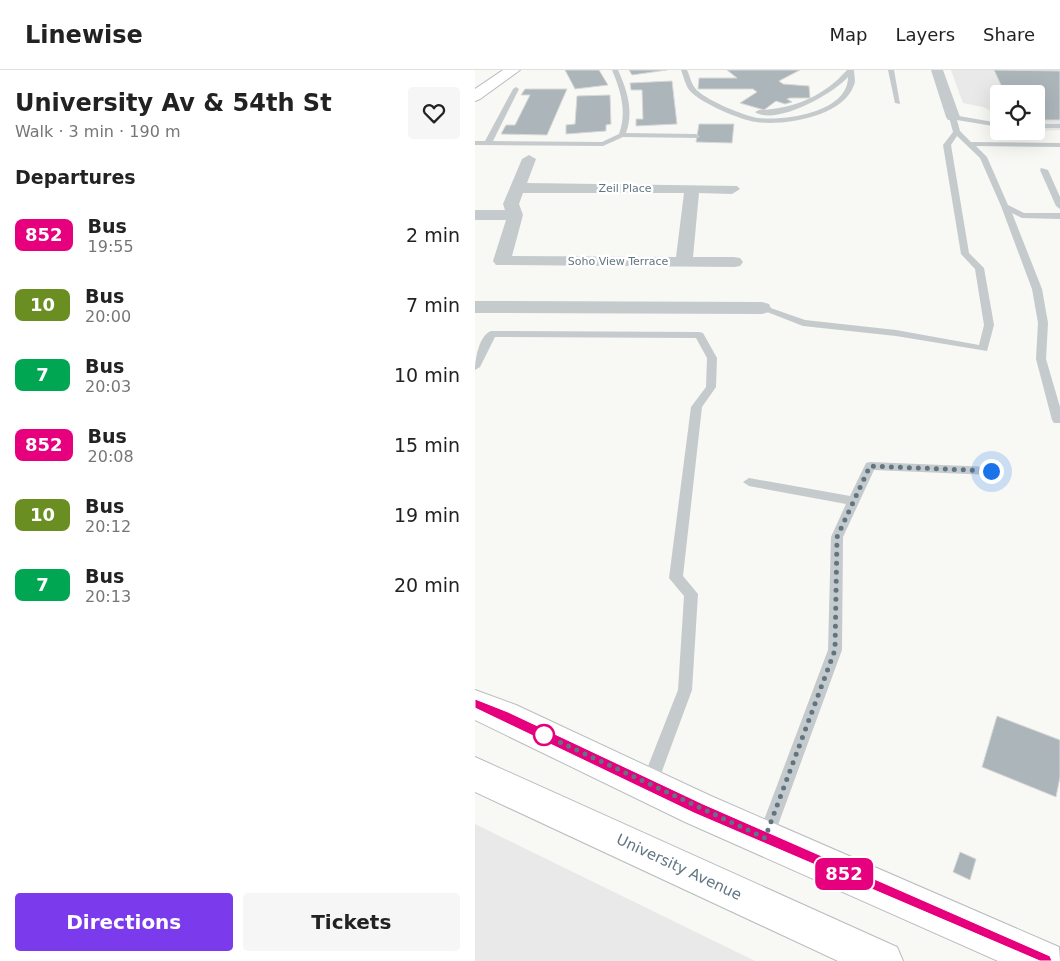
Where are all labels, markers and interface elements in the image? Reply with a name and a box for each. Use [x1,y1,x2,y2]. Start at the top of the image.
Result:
text: Linewise [25,21,143,49]
text: Map [829,24,867,45]
text: Layers [895,24,955,45]
text: Share [983,24,1035,45]
map controls [990,85,1045,140]
button: locate [990,85,1045,140]
button: heart [408,87,460,139]
text: University Av & 54th St [15,89,332,117]
text: Walk · 3 min · 190 m [15,122,180,141]
text: Departures [15,166,136,188]
street label: Zeil Place [598,182,652,195]
text: Bus [88,215,127,237]
text: 852 [25,224,63,245]
text: 2 min [406,224,460,246]
text: 19:55 [88,237,134,256]
street label: Soho View Terrace [568,255,668,268]
text: Bus [85,285,124,307]
text: 10 [30,294,55,315]
text: 7 min [406,294,460,316]
text: 20:00 [85,307,131,326]
text: Bus [85,355,124,377]
text: 7 [36,364,49,385]
text: 10 min [394,364,460,386]
text: 20:03 [85,377,131,396]
text: Bus [88,425,127,447]
text: 852 [25,434,63,455]
text: 15 min [394,434,460,456]
text: 20:08 [88,447,134,466]
your location [979,459,1004,484]
text: Bus [85,495,124,517]
text: 10 [30,504,55,525]
text: 19 min [394,504,460,526]
text: 20:12 [85,517,131,536]
text: Bus [85,565,124,587]
text: 7 [36,574,49,595]
text: 20 min [394,574,460,596]
text: 20:13 [85,587,131,606]
unlabelled marker [533,724,555,746]
street label: University Avenue [613,830,745,904]
line badge: 852 [815,858,873,890]
text: 852 [825,863,863,884]
button: Directions [15,893,233,951]
button: Tickets [243,893,460,951]

